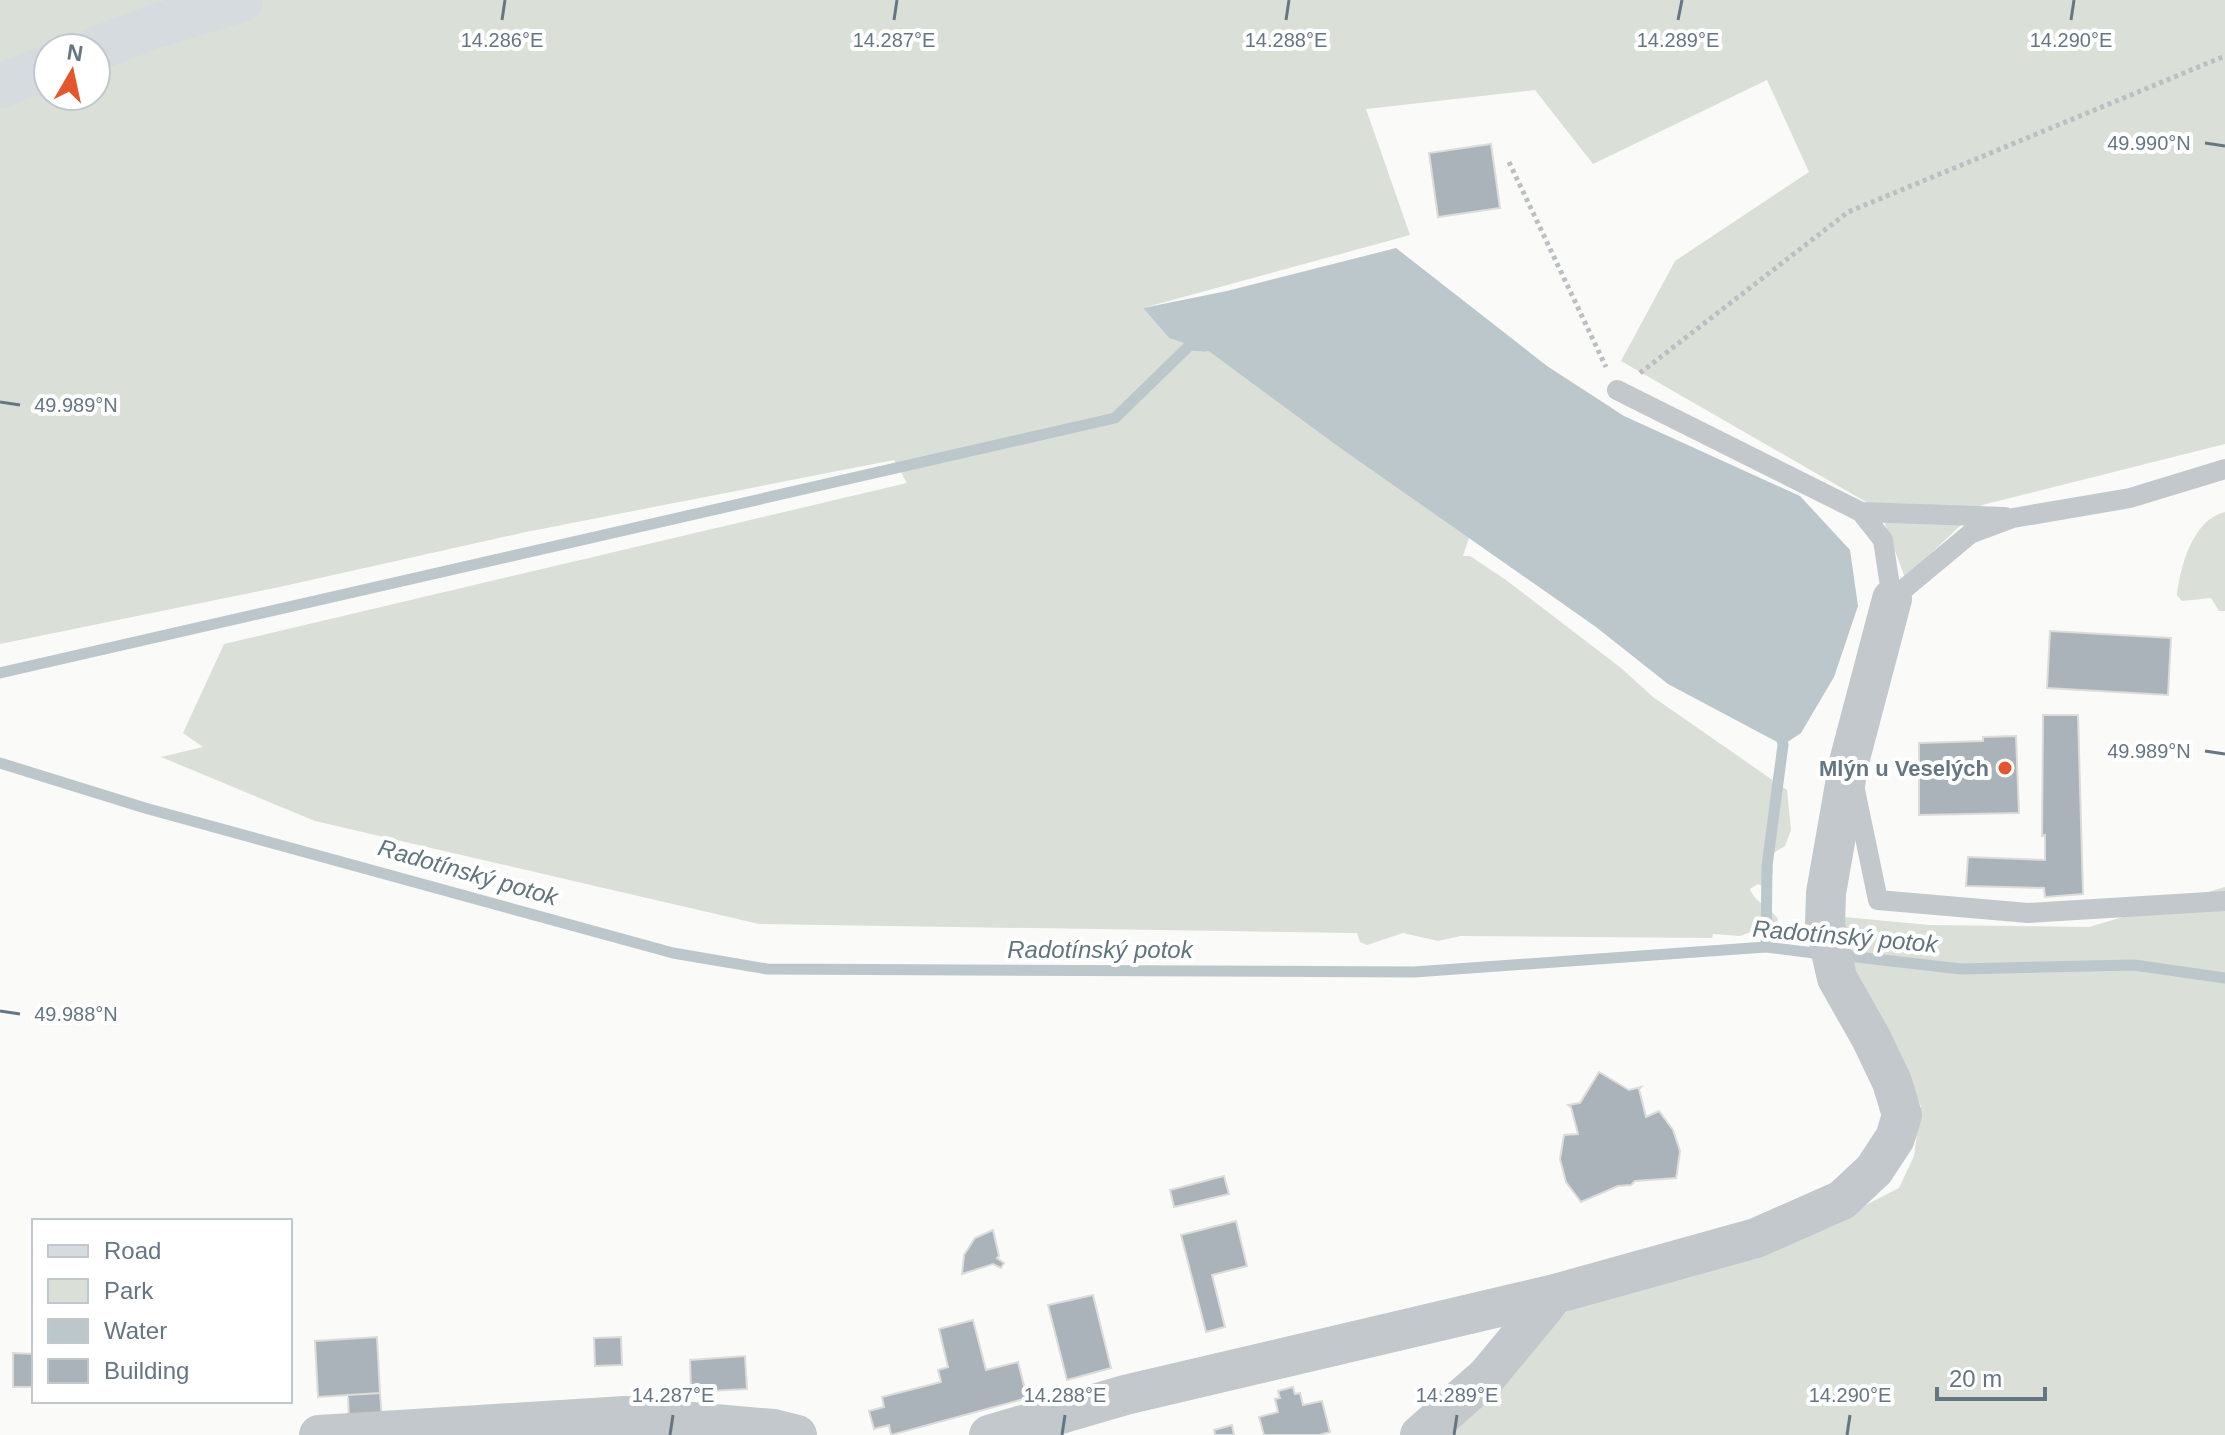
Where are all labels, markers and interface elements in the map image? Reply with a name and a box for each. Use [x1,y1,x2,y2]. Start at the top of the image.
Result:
text: 14.286°E [461,29,543,51]
text: 14.287°E [853,29,935,51]
text: 14.288°E [1245,29,1327,51]
text: 14.289°E [1637,29,1719,51]
text: 14.290°E [2030,29,2112,51]
north arrow [32,32,112,112]
text: N [65,39,85,66]
text: 49.990°N [2107,132,2191,154]
text: 49.989°N [34,394,118,416]
text: 49.989°N [2107,740,2191,762]
place label: Mlýn u Veselých [1819,756,1989,781]
marker: Mlýn u Veselých [1996,759,2014,777]
water label: Radotínský potok [375,833,563,911]
water label: Radotínský potok [1751,914,1941,958]
water label: Radotínský potok [1007,936,1195,963]
text: 49.988°N [34,1003,118,1025]
legend [32,1219,292,1403]
text: Road [104,1237,161,1264]
text: Park [104,1277,154,1304]
text: Water [104,1317,167,1344]
scale bar [1937,1351,2045,1401]
text: Building [104,1357,189,1384]
text: 20 m [1949,1365,2002,1392]
text: 14.287°E [632,1384,714,1406]
text: 14.288°E [1024,1384,1106,1406]
text: 14.289°E [1416,1384,1498,1406]
text: 14.290°E [1809,1384,1891,1406]

